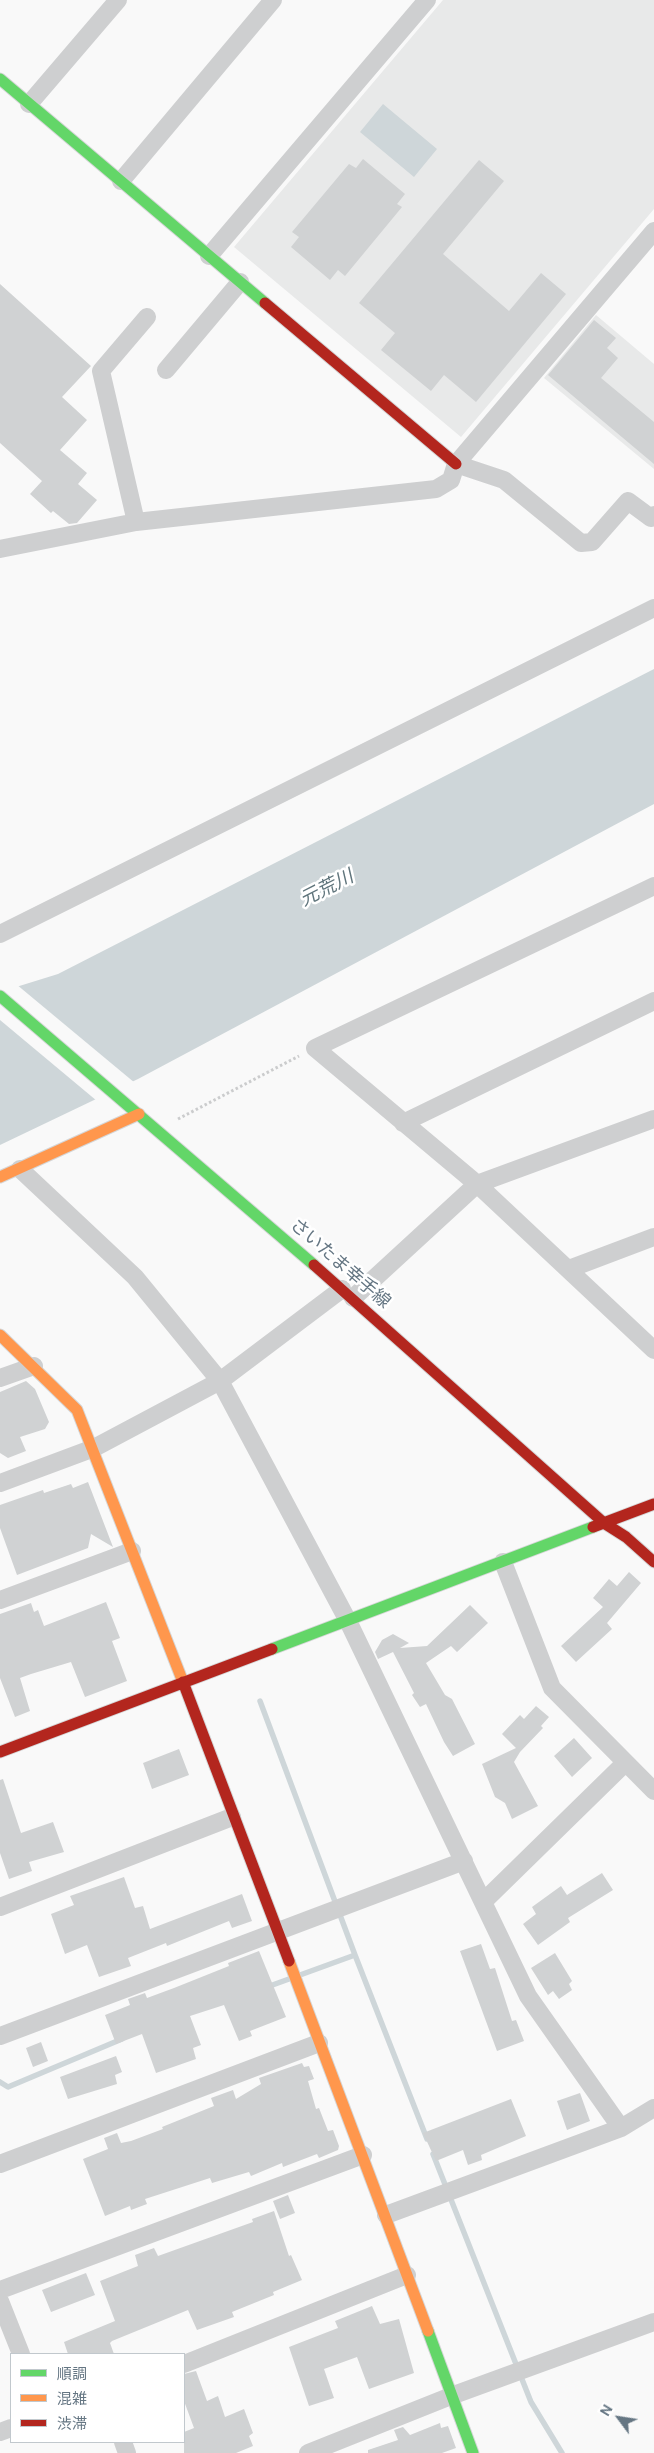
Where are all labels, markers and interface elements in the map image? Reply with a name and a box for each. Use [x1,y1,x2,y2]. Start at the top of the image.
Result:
water label: 元荒川 [296,866,358,912]
street label: さいたま幸手線 [285,1215,395,1313]
legend [10,2353,185,2443]
text: 順調 [57,2364,87,2384]
text: 混雑 [57,2389,87,2409]
north arrow [594,2393,644,2443]
text: N [596,2401,616,2419]
text: 渋滞 [57,2414,87,2434]

